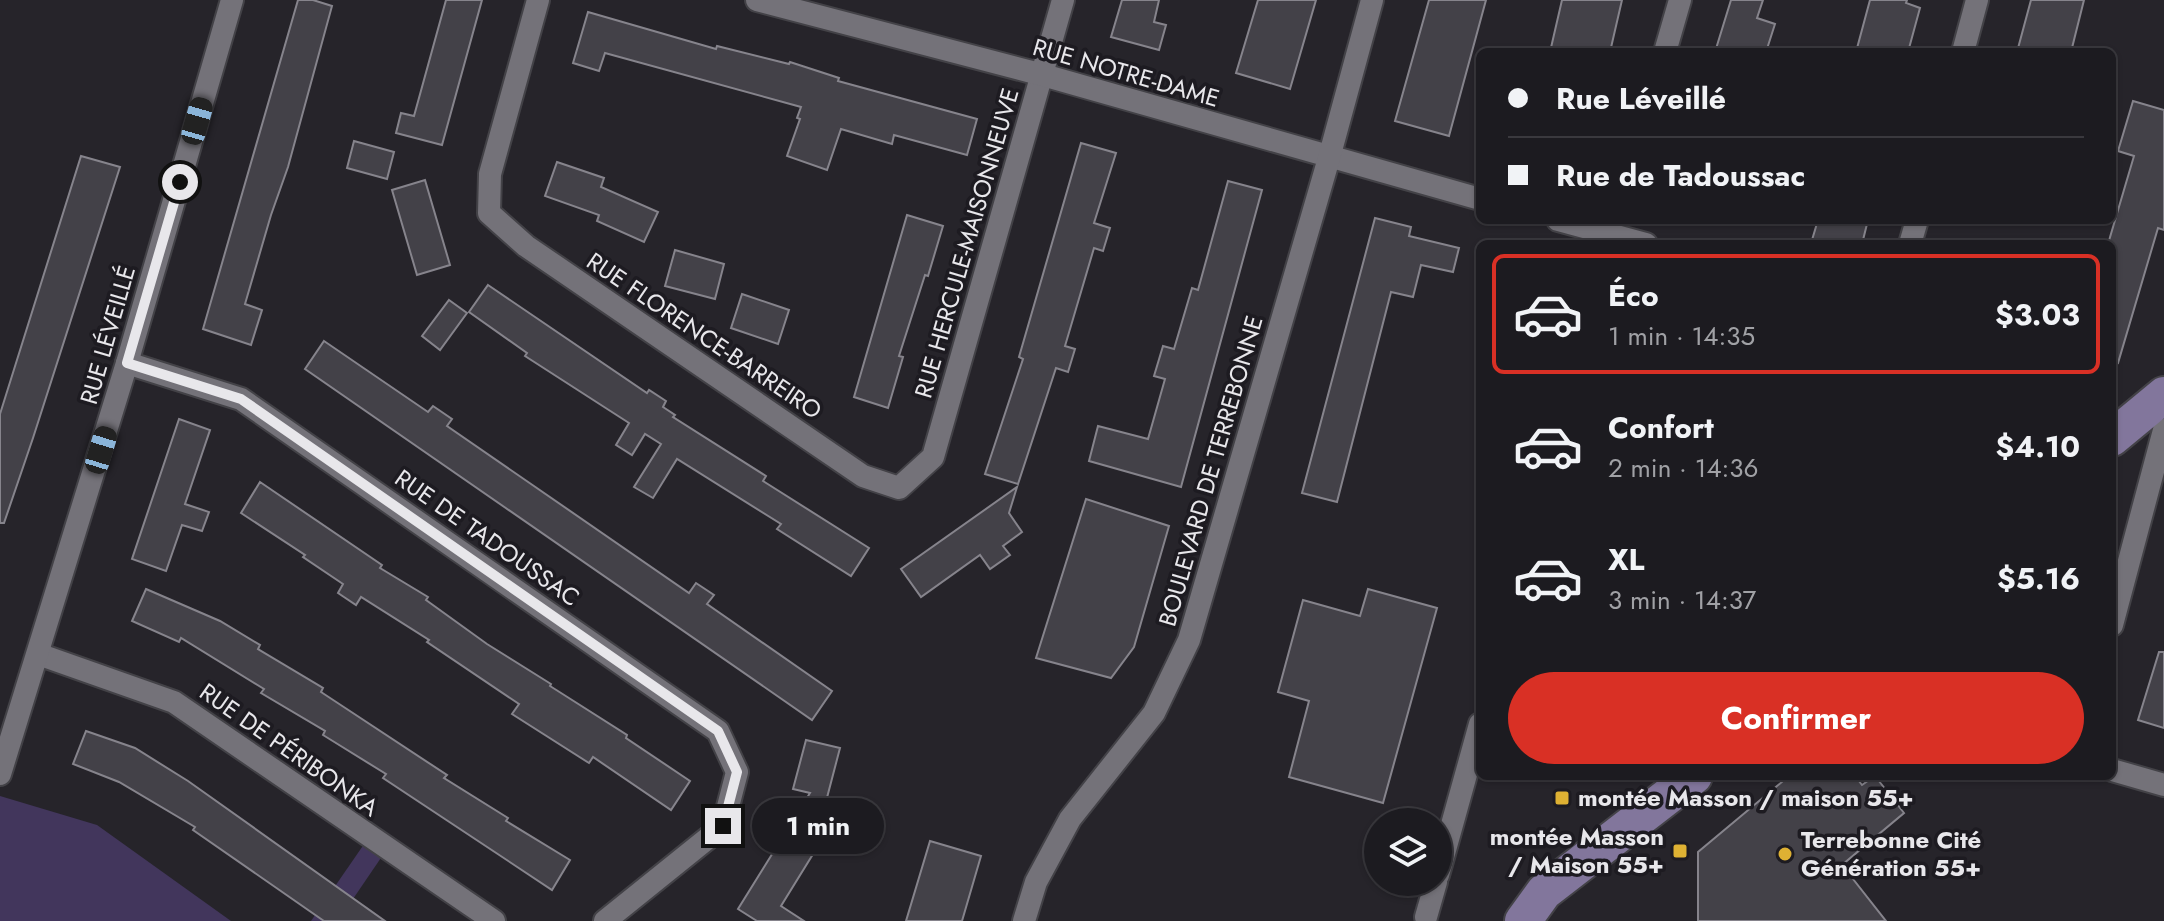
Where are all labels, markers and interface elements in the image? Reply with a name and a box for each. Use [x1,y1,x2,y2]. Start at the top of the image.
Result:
street label: RUE NOTRE-DAME [1029,29,1224,116]
text: Rue Léveillé [1556,77,1726,120]
street label: RUE HERCULE-MAISONNEUVE [905,84,1028,402]
car [179,95,215,147]
text: Rue de Tadoussac [1556,154,1805,197]
route start [162,164,198,200]
street label: RUE FLORENCE-BARREIRO [580,244,829,428]
street label: RUE LÉVEILLÉ [71,262,144,408]
text: Éco [1608,274,1659,317]
icon: car [1512,278,1584,350]
text: $3.03 [1995,293,2080,336]
street label: BOULEVARD DE TERREBONNE [1149,312,1272,630]
text: 1 min · 14:35 [1608,317,1755,355]
text: Confort [1608,406,1714,449]
icon: car [1512,410,1584,482]
car [83,424,119,476]
text: $4.10 [1996,425,2080,468]
text: 2 min · 14:36 [1608,449,1759,487]
street label: RUE DE TADOUSSAC [388,461,587,615]
text: XL [1608,538,1644,581]
icon: car [1512,542,1584,614]
text: $5.16 [1997,557,2080,600]
text: 3 min · 14:37 [1608,581,1756,619]
button: Confirmer [1508,672,2084,764]
street label: RUE DE PÉRIBONKA [193,675,386,825]
place label: montée Masson / maison 55+ [1578,780,1914,815]
marker: montée Masson / maison 55+ [1553,789,1571,807]
callout: 1 min [751,798,883,854]
text: 1 min [786,807,850,845]
route end [705,808,741,844]
map controls [1364,808,1452,896]
button: layers [1364,808,1452,896]
place label: montée Masson / Maison 55+ [1490,819,1664,882]
place label: Terrebonne Cité Génération 55+ [1801,822,1981,885]
marker: montée Masson / Maison 55+ [1671,842,1689,860]
marker: Terrebonne Cité Génération 55+ [1776,845,1794,863]

